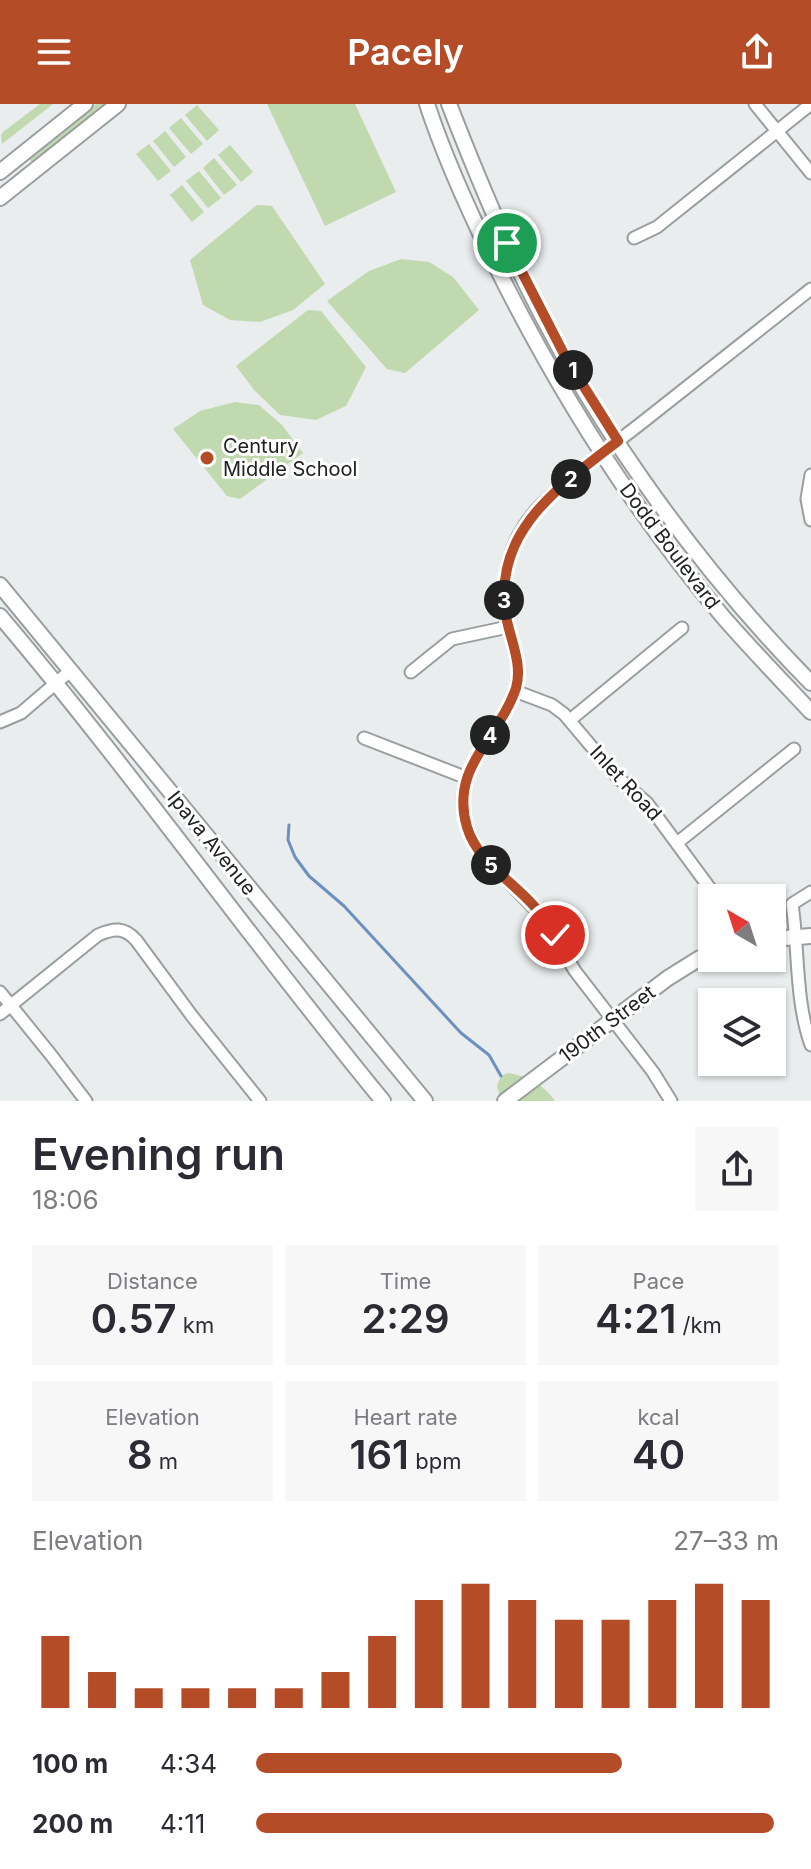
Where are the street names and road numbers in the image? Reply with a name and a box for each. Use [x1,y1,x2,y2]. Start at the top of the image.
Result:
street label: Dodd Boulevard [615,478,725,614]
street label: Inlet Road [585,740,667,826]
street label: Ipava Avenue [163,786,261,900]
street label: 190th Street [554,980,660,1068]

